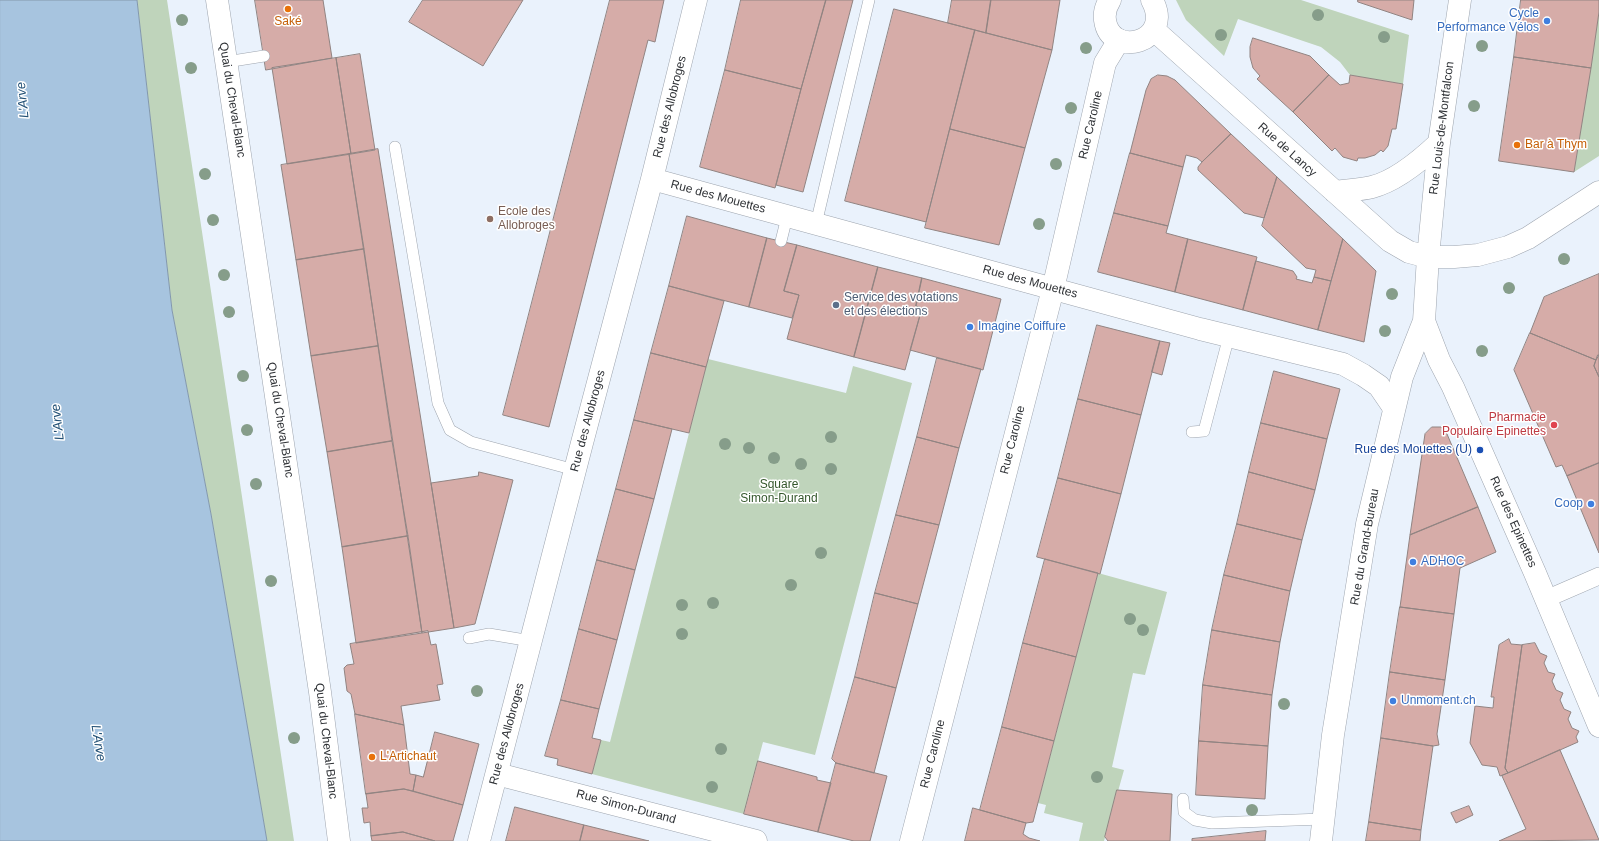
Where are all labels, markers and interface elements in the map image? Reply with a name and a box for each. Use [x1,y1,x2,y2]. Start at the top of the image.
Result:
marker: Saké [283,4,293,14]
place label: Cycle Performance Vélos [1437,7,1539,35]
place label: Saké [274,15,302,29]
marker: Cycle Performance Vélos [1542,16,1552,26]
street label: Quai du Cheval-Blanc [216,41,248,159]
street label: Rue des Allobroges [650,54,690,160]
street label: Rue Louis-de-Montfalcon [1427,61,1457,195]
water label: L'Arve [13,81,33,119]
street label: Rue Caroline [1076,89,1106,161]
street label: Rue de Lancy [1255,120,1319,180]
place label: Bar à Thym [1525,138,1587,152]
marker: Bar à Thym [1512,140,1522,150]
street label: Rue des Mouettes [669,177,767,217]
place label: Ecole des Allobroges [498,205,555,233]
marker: Ecole des Allobroges [485,214,495,224]
street label: Rue des Mouettes [981,262,1079,302]
place label: Service des votations et des élections [844,291,958,319]
marker: Service des votations et des élections [831,300,841,310]
place label: Imagine Coiffure [978,320,1066,334]
marker: Imagine Coiffure [965,322,975,332]
street label: Quai du Cheval-Blanc [264,361,296,479]
street label: Rue des Allobroges [567,369,609,473]
water label: L'Arve [48,403,68,441]
street label: Rue Caroline [998,404,1028,476]
place label: Pharmacie Populaire Epinettes [1442,411,1546,439]
marker: Pharmacie Populaire Epinettes [1549,420,1559,430]
place label: Rue des Mouettes (U) [1355,443,1472,457]
marker: Rue des Mouettes (U) [1475,445,1485,455]
street label: Rue des Epinettes [1486,474,1540,570]
park label: Square Simon-Durand [740,478,818,506]
street label: Rue du Grand-Bureau [1348,488,1382,606]
place label: Coop [1554,497,1583,511]
marker: Coop [1586,499,1596,509]
place label: ADHOC [1421,555,1464,569]
marker: ADHOC [1408,557,1418,567]
street label: Quai du Cheval-Blanc [312,682,340,800]
street label: Rue des Allobroges [486,682,528,786]
place label: Unmoment.ch [1401,694,1476,708]
marker: Unmoment.ch [1388,696,1398,706]
street label: Rue Caroline [918,718,948,790]
water label: L'Arve [87,724,109,762]
place label: L'Artichaut [380,750,436,764]
marker: L'Artichaut [367,752,377,762]
street label: Rue Simon-Durand [575,787,677,827]

